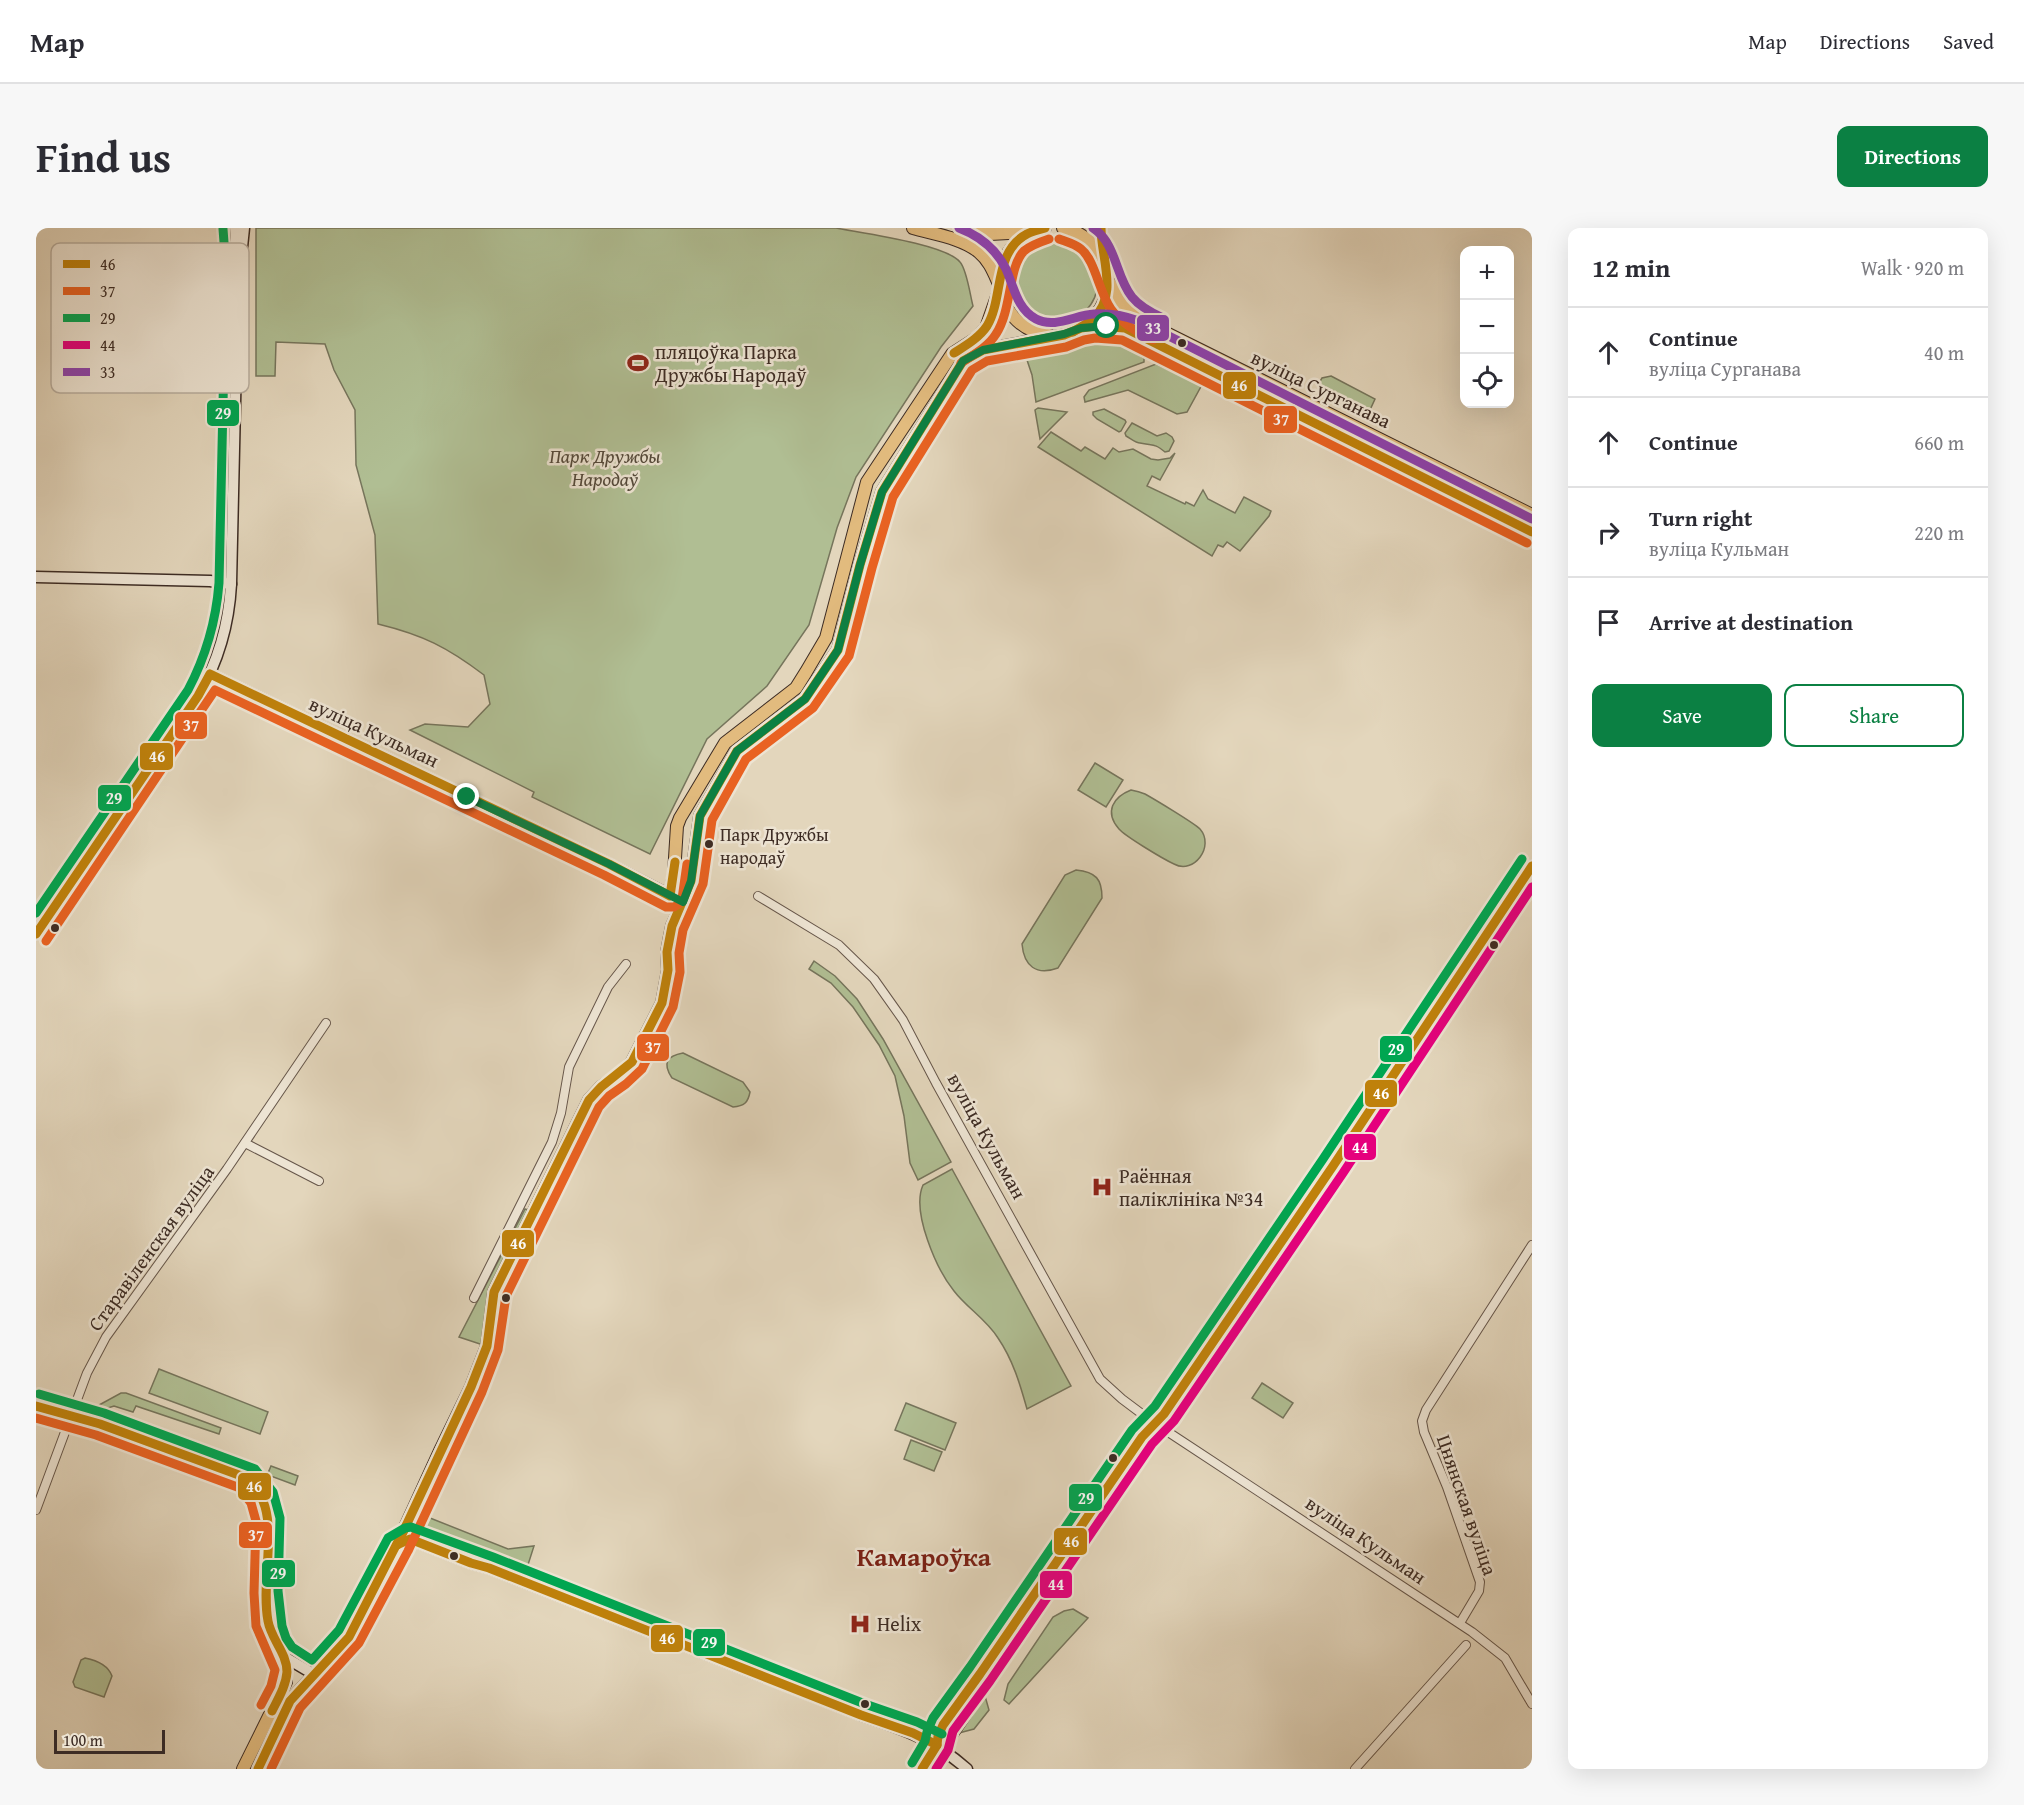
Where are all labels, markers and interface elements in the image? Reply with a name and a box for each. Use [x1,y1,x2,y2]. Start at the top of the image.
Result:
text: Map [30,21,84,62]
text: Map [1748,26,1787,57]
text: Directions [1820,26,1910,57]
text: Saved [1943,26,1994,57]
text: Find us [36,126,171,187]
button: Directions [1837,126,1988,187]
legend [51,243,249,393]
map controls [1460,246,1514,408]
button: + [1460,246,1514,300]
text: 12 min [1592,248,1670,287]
text: 46 [100,252,116,276]
text: Walk · 920 m [1861,253,1964,282]
text: 37 [100,279,116,303]
button: − [1460,300,1514,354]
text: 29 [100,306,116,330]
route start [1093,312,1119,338]
line badge: 33 [1136,314,1170,342]
text: 33 [1145,316,1161,340]
text: Continue [1649,322,1738,354]
text: 44 [100,333,116,357]
icon: ahead [1592,336,1625,369]
place label: пляцоўка Парка Дружбы Народаў [654,337,806,389]
unlabelled marker [1176,337,1188,349]
text: 40 m [1924,338,1964,367]
street label: вуліца Сурганава [1247,342,1396,435]
sports icon: пляцоўка Парка Дружбы Народаў [626,351,650,375]
button: locate [1460,354,1514,408]
text: вуліца Сурганава [1649,354,1801,383]
text: 33 [100,360,115,384]
line badge: 46 [1222,371,1257,400]
text: 46 [1231,373,1247,397]
line badge: 29 [206,399,240,427]
text: 29 [215,401,231,425]
line badge: 37 [1263,405,1298,434]
text: 37 [1273,407,1289,431]
icon: ahead [1592,426,1625,459]
text: Continue [1649,426,1738,458]
text: 660 m [1914,428,1964,457]
park label: Парк Дружбы Народаў [549,441,661,493]
text: Turn right [1649,502,1752,534]
icon: right [1592,516,1625,549]
text: 220 m [1914,518,1964,547]
text: вуліца Кульман [1649,534,1789,563]
icon: arrive [1592,606,1625,639]
text: Arrive at destination [1649,606,1853,638]
button: Save [1592,684,1772,747]
button: Share [1784,684,1964,747]
street label: вуліца Кульман [305,689,444,774]
line badge: 37 [174,711,208,740]
text: 37 [183,713,199,737]
line badge: 46 [139,742,174,771]
text: 46 [149,744,165,768]
route end [453,783,479,809]
line badge: 29 [97,784,132,812]
text: 29 [106,786,122,810]
place label: Парк Дружбы народаў [720,821,829,871]
marker: Парк Дружбы народаў [703,838,715,850]
unlabelled marker [49,922,61,934]
unlabelled marker [1488,939,1500,951]
line badge: 37 [636,1033,670,1062]
text: 37 [645,1035,661,1059]
line badge: 29 [1379,1035,1413,1063]
text: 29 [1388,1037,1404,1061]
street label: вуліца Кульман [941,1067,1034,1204]
line badge: 46 [1364,1079,1398,1108]
text: 46 [1373,1081,1389,1105]
line badge: 44 [1343,1133,1377,1161]
text: 44 [1352,1135,1368,1159]
street label: Старавіленская вуліца [81,1158,221,1337]
place label: Раённая паліклініка №34 [1119,1161,1263,1213]
hospital icon: Раённая паліклініка №34 [1090,1175,1114,1199]
line badge: 46 [501,1229,535,1258]
text: 46 [510,1231,526,1255]
unlabelled marker [500,1292,512,1304]
street label: Цнянская вуліца [1430,1431,1505,1580]
unlabelled marker [1107,1452,1119,1464]
line badge: 46 [237,1472,272,1501]
text: 46 [246,1474,262,1498]
line badge: 29 [1068,1483,1103,1512]
text: 29 [1078,1486,1094,1510]
street label: вуліца Кульман [1300,1488,1433,1591]
line badge: 37 [238,1521,273,1549]
text: 37 [248,1523,264,1547]
line badge: 46 [1053,1527,1088,1556]
text: 46 [1063,1529,1079,1553]
district label: Камароўка [857,1537,992,1576]
unlabelled marker [448,1550,460,1562]
line badge: 29 [261,1559,296,1588]
text: 29 [270,1561,286,1585]
line badge: 44 [1039,1570,1073,1599]
text: 44 [1048,1572,1064,1596]
place label: Helix [877,1609,922,1638]
hospital icon: Helix [848,1612,872,1636]
line badge: 46 [650,1624,684,1653]
text: 46 [659,1626,675,1650]
line badge: 29 [692,1628,726,1657]
text: 29 [701,1630,717,1654]
unlabelled marker [859,1698,871,1710]
scale bar [54,1727,165,1754]
text: 100 m [63,1728,103,1752]

